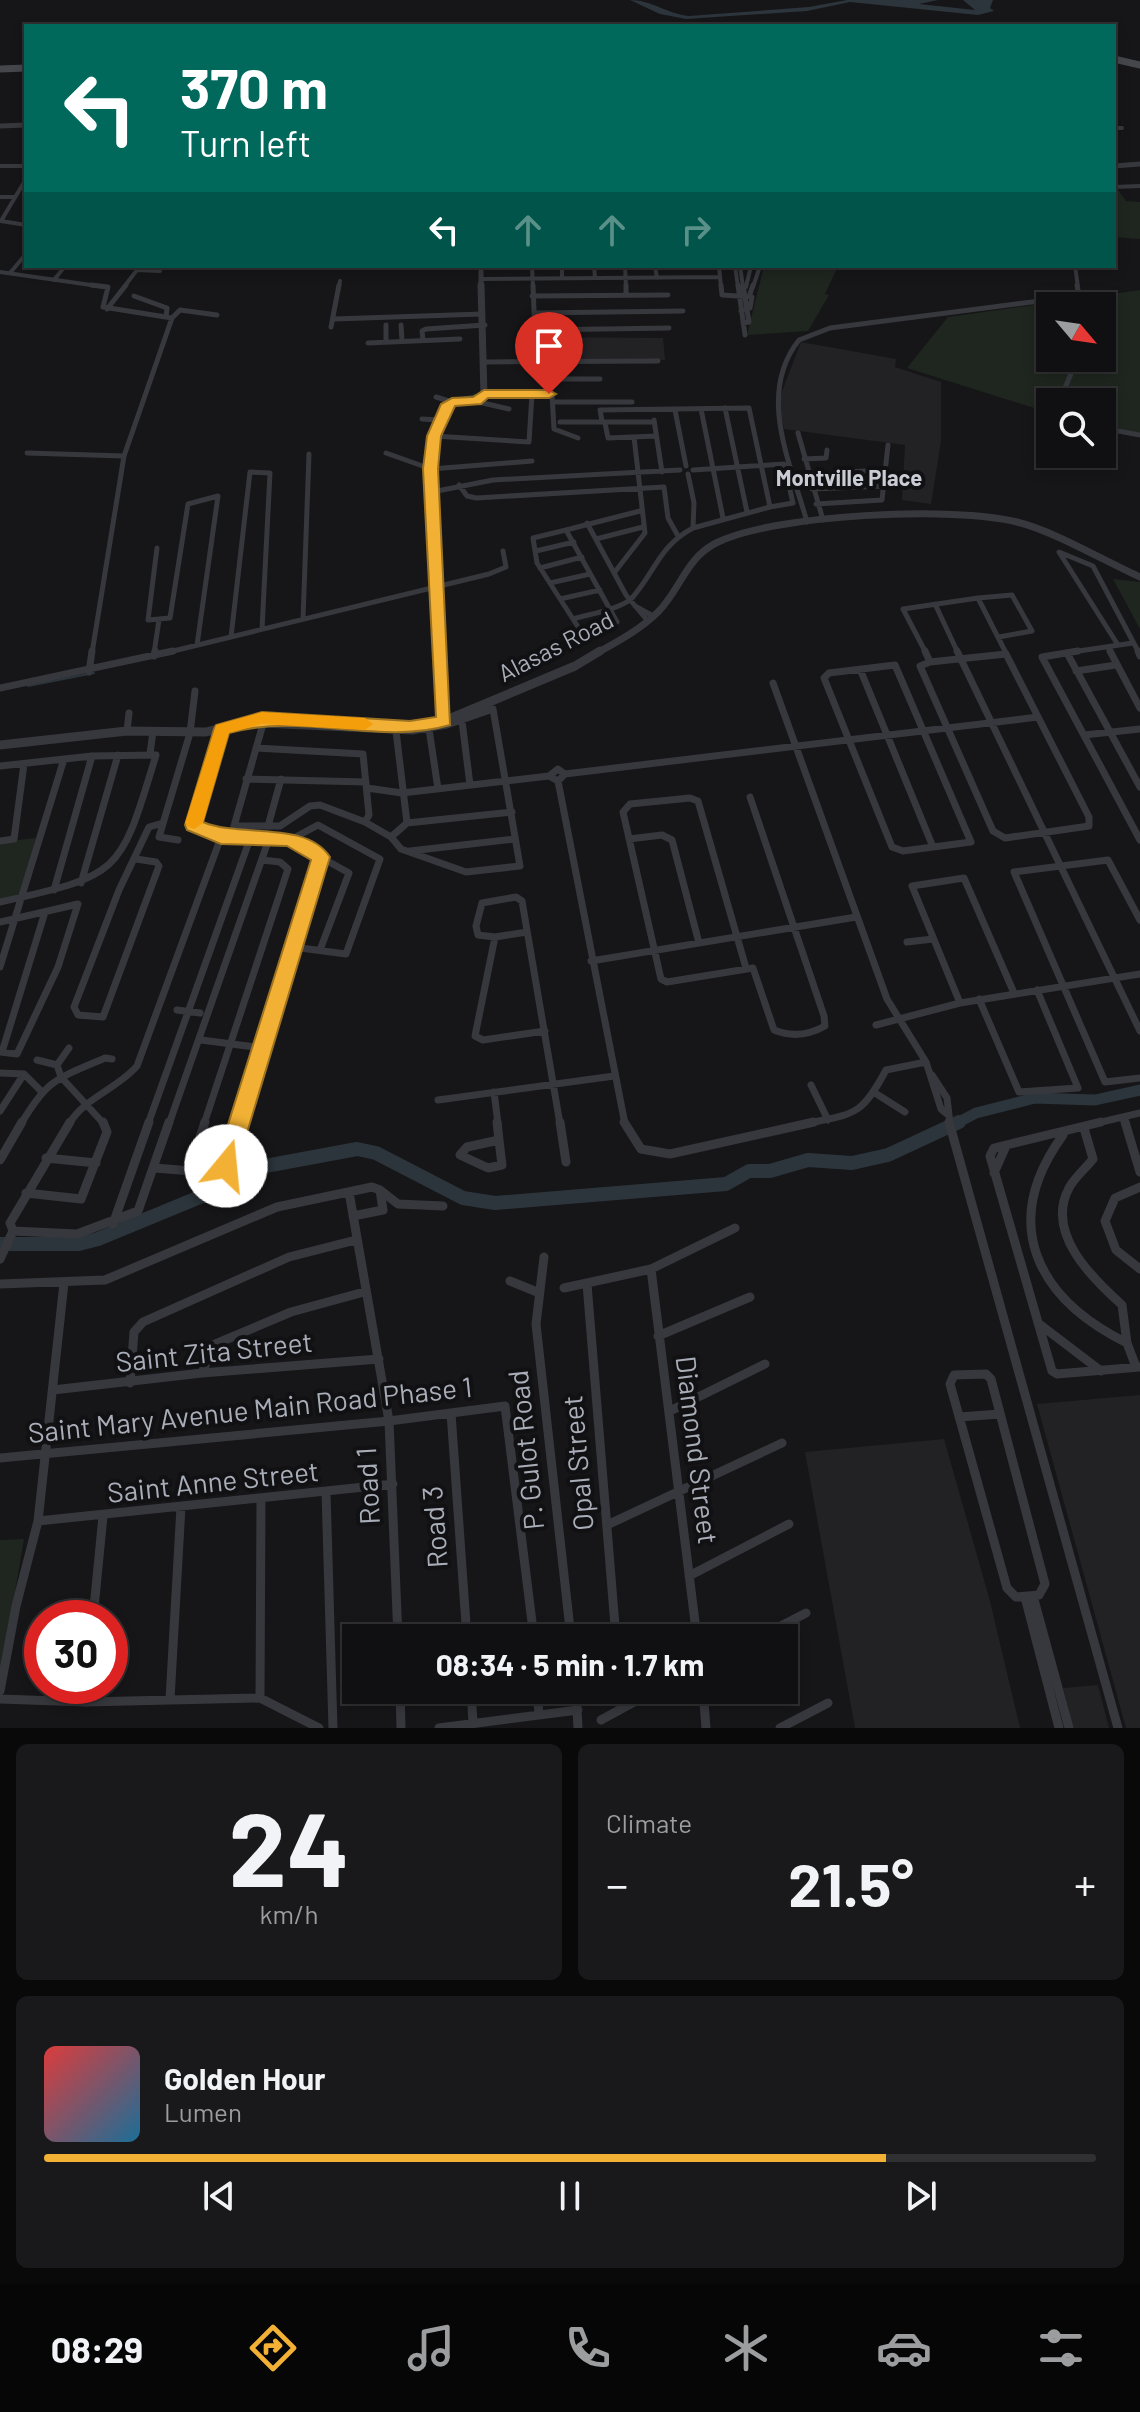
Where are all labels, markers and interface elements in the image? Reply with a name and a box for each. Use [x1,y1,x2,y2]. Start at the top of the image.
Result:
text: 370 m [180,53,328,120]
icon: left [48,56,152,160]
text: Turn left [180,121,311,164]
icon: left [422,208,466,252]
icon: ahead [506,208,550,252]
icon: ahead [590,208,634,252]
icon: right [674,208,718,252]
north arrow [1036,292,1116,372]
map controls [1036,292,1116,468]
pin [515,312,583,394]
icon: arrive [527,324,571,368]
button: search [1036,388,1116,468]
district label: Montville Place [776,464,922,490]
street label: Alasas Road [493,604,618,687]
position arrow [184,1124,268,1208]
street label: Saint Zita Street [114,1324,314,1378]
street label: Diamond Street [670,1354,726,1546]
street label: Saint Mary Avenue Main Road Phase 1 [26,1369,474,1449]
street label: P. Gulot Road [500,1369,550,1532]
street label: Opal Street [554,1394,600,1532]
street label: Road 1 [348,1447,386,1526]
street label: Saint Anne Street [105,1453,320,1509]
street label: Road 3 [414,1485,454,1569]
speed limit sign: 30 [24,1600,128,1704]
text: 08:34 · 5 min · 1.7 km [436,1646,704,1682]
text: 24 [228,1783,350,1908]
text: Climate [606,1807,692,1838]
text: 21.5° [788,1847,914,1919]
text: − [606,1857,628,1910]
text: + [1074,1857,1096,1910]
text: km/h [260,1898,318,1929]
text: Golden Hour [164,2060,326,2096]
text: Lumen [164,2096,242,2127]
icon: previous [197,2174,241,2218]
icon: pause [548,2174,592,2218]
icon: next [899,2174,943,2218]
icon: directions [245,2320,301,2376]
icon: music [403,2320,459,2376]
icon: phone [560,2320,616,2376]
icon: climate [718,2320,774,2376]
icon: car [876,2320,932,2376]
icon: filters [1033,2320,1089,2376]
text: 08:29 [51,2327,143,2370]

